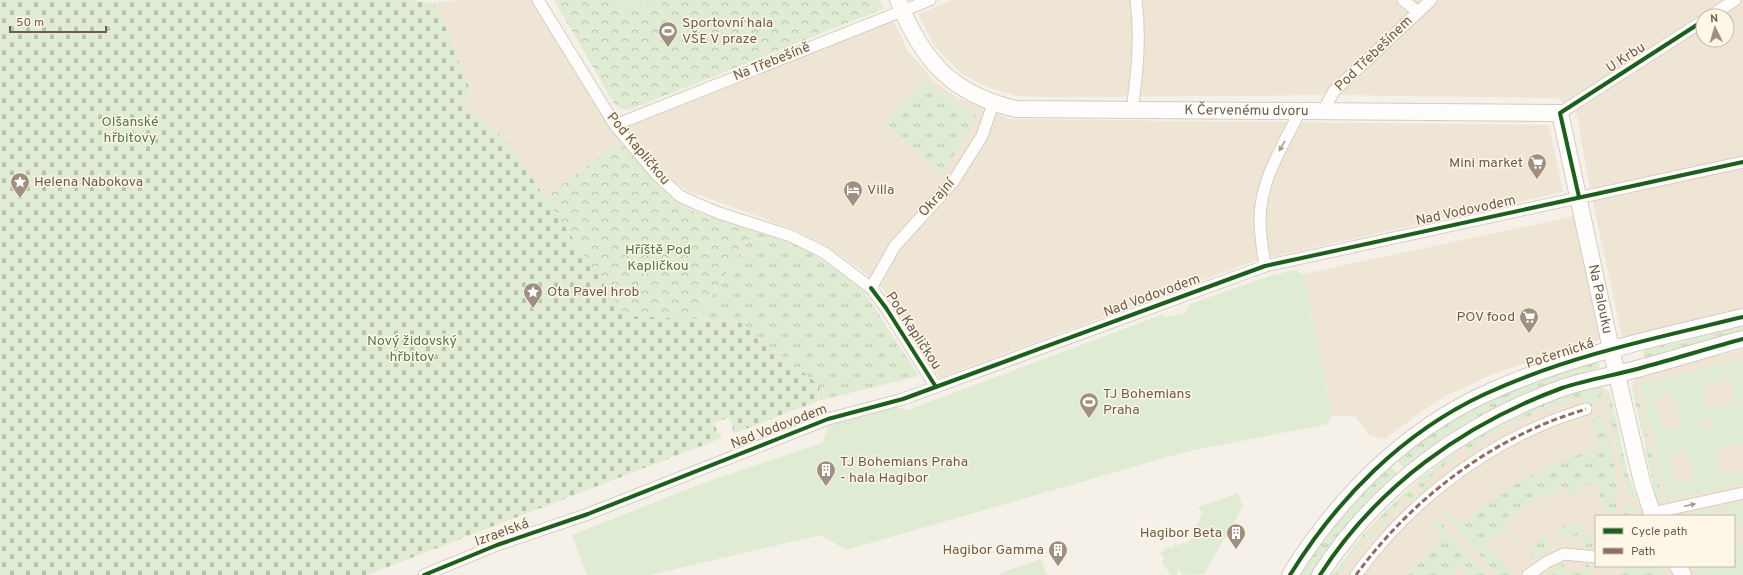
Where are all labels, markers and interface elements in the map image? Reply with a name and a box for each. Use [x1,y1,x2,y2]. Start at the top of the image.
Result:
scale bar [10,8,106,34]
north arrow [1695,8,1735,48]
text: N [1710,12,1719,26]
street label: Pod Třebešínem [1332,13,1416,95]
text: 50 m [16,15,44,31]
place label: Sportovní hala VŠE V praze [682,15,773,48]
sports icon: Sportovní hala VŠE V praze [657,20,679,48]
street label: Na Třebešíně [731,39,813,85]
street label: U Krbu [1603,39,1649,77]
street label: K Červenému dvoru [1184,101,1309,120]
street label: Pod Kapličkou [603,109,673,189]
park label: Olšanské hřbitovy [102,114,158,147]
one-way arrow [1279,140,1286,152]
supermarket icon: Mini market [1526,152,1548,180]
place label: Mini market [1449,155,1523,172]
place icon: Helena Nabokova [9,171,31,199]
place label: Helena Nabokova [34,174,143,191]
street label: Okrajní [915,174,960,221]
hotel icon: Villa [842,179,864,207]
place label: Villa [867,182,894,199]
street label: Nad Vodovodem [1415,192,1517,230]
park label: Hříště Pod Kapličkou [625,242,691,275]
street label: Na Palouku [1584,263,1616,335]
street label: Nad Vodovodem [1101,271,1203,321]
place icon: Ota Pavel hrob [522,281,544,309]
place label: Ota Pavel hrob [547,284,639,301]
street label: Pod Kapličkou [882,289,944,373]
supermarket icon: POV food [1518,306,1540,334]
place label: POV food [1457,309,1515,326]
park label: Nový židovský hřbitov [367,333,457,366]
street label: Počernická [1524,335,1596,373]
place label: TJ Bohemians Praha [1103,386,1191,419]
sports icon: TJ Bohemians Praha [1078,391,1100,419]
street label: Nad Vodovodem [729,401,829,453]
place label: TJ Bohemians Praha - hala Hagibor [840,454,968,487]
building icon: TJ Bohemians Praha - hala Hagibor [815,459,837,487]
one-way arrow [1684,501,1696,507]
street label: Izraelská [473,515,531,551]
legend [1595,515,1735,567]
building icon: Hagibor Beta [1225,522,1247,550]
text: Cycle path [1631,524,1688,540]
place label: Hagibor Beta [1140,525,1222,542]
building icon: Hagibor Gamma [1047,539,1069,567]
place label: Hagibor Gamma [943,542,1044,559]
text: Path [1631,544,1656,560]

